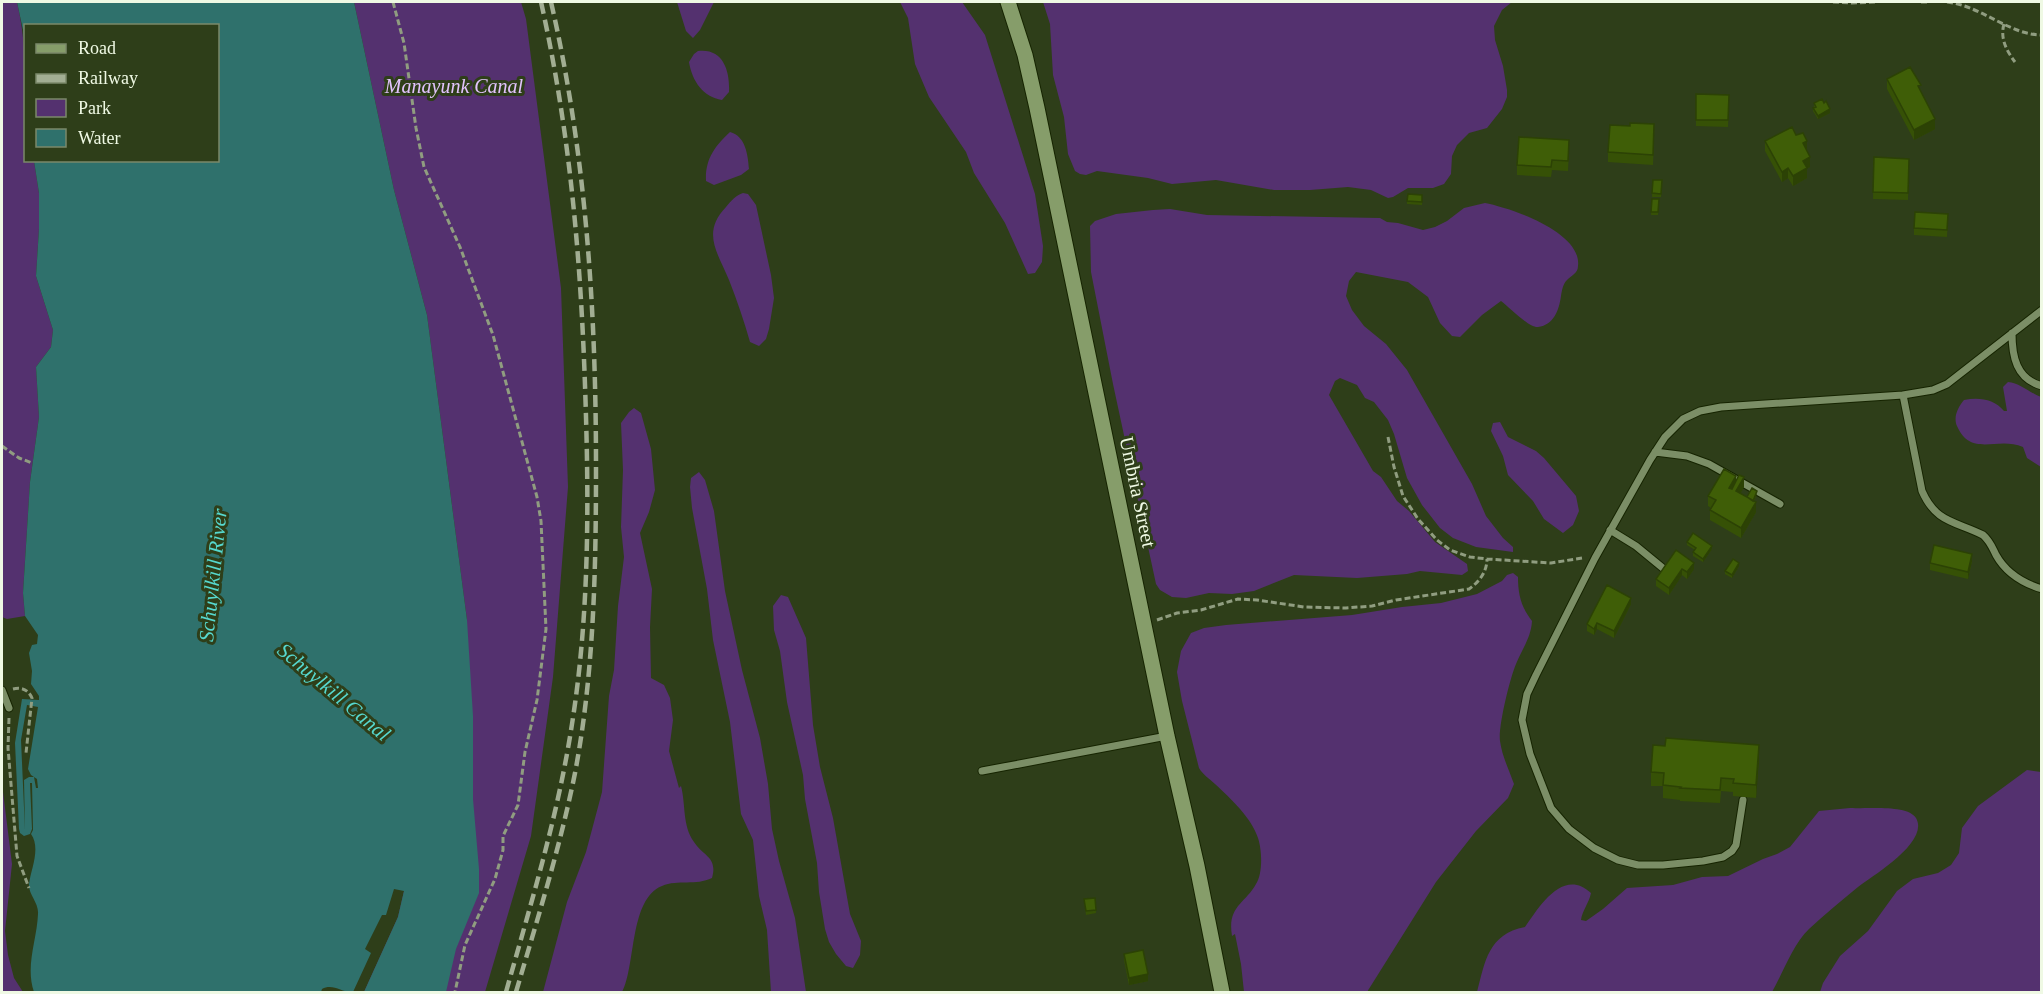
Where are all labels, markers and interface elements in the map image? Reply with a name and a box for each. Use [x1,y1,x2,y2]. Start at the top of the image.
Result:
legend [24,24,219,162]
text: Road [78,38,116,58]
text: Railway [78,68,138,88]
park label: Manayunk Canal [384,75,524,98]
text: Park [78,98,111,118]
text: Water [78,128,121,148]
street label: Umbria Street [1116,435,1161,550]
water label: Schuylkill River [194,507,232,643]
water label: Schuylkill Canal [273,638,395,746]

